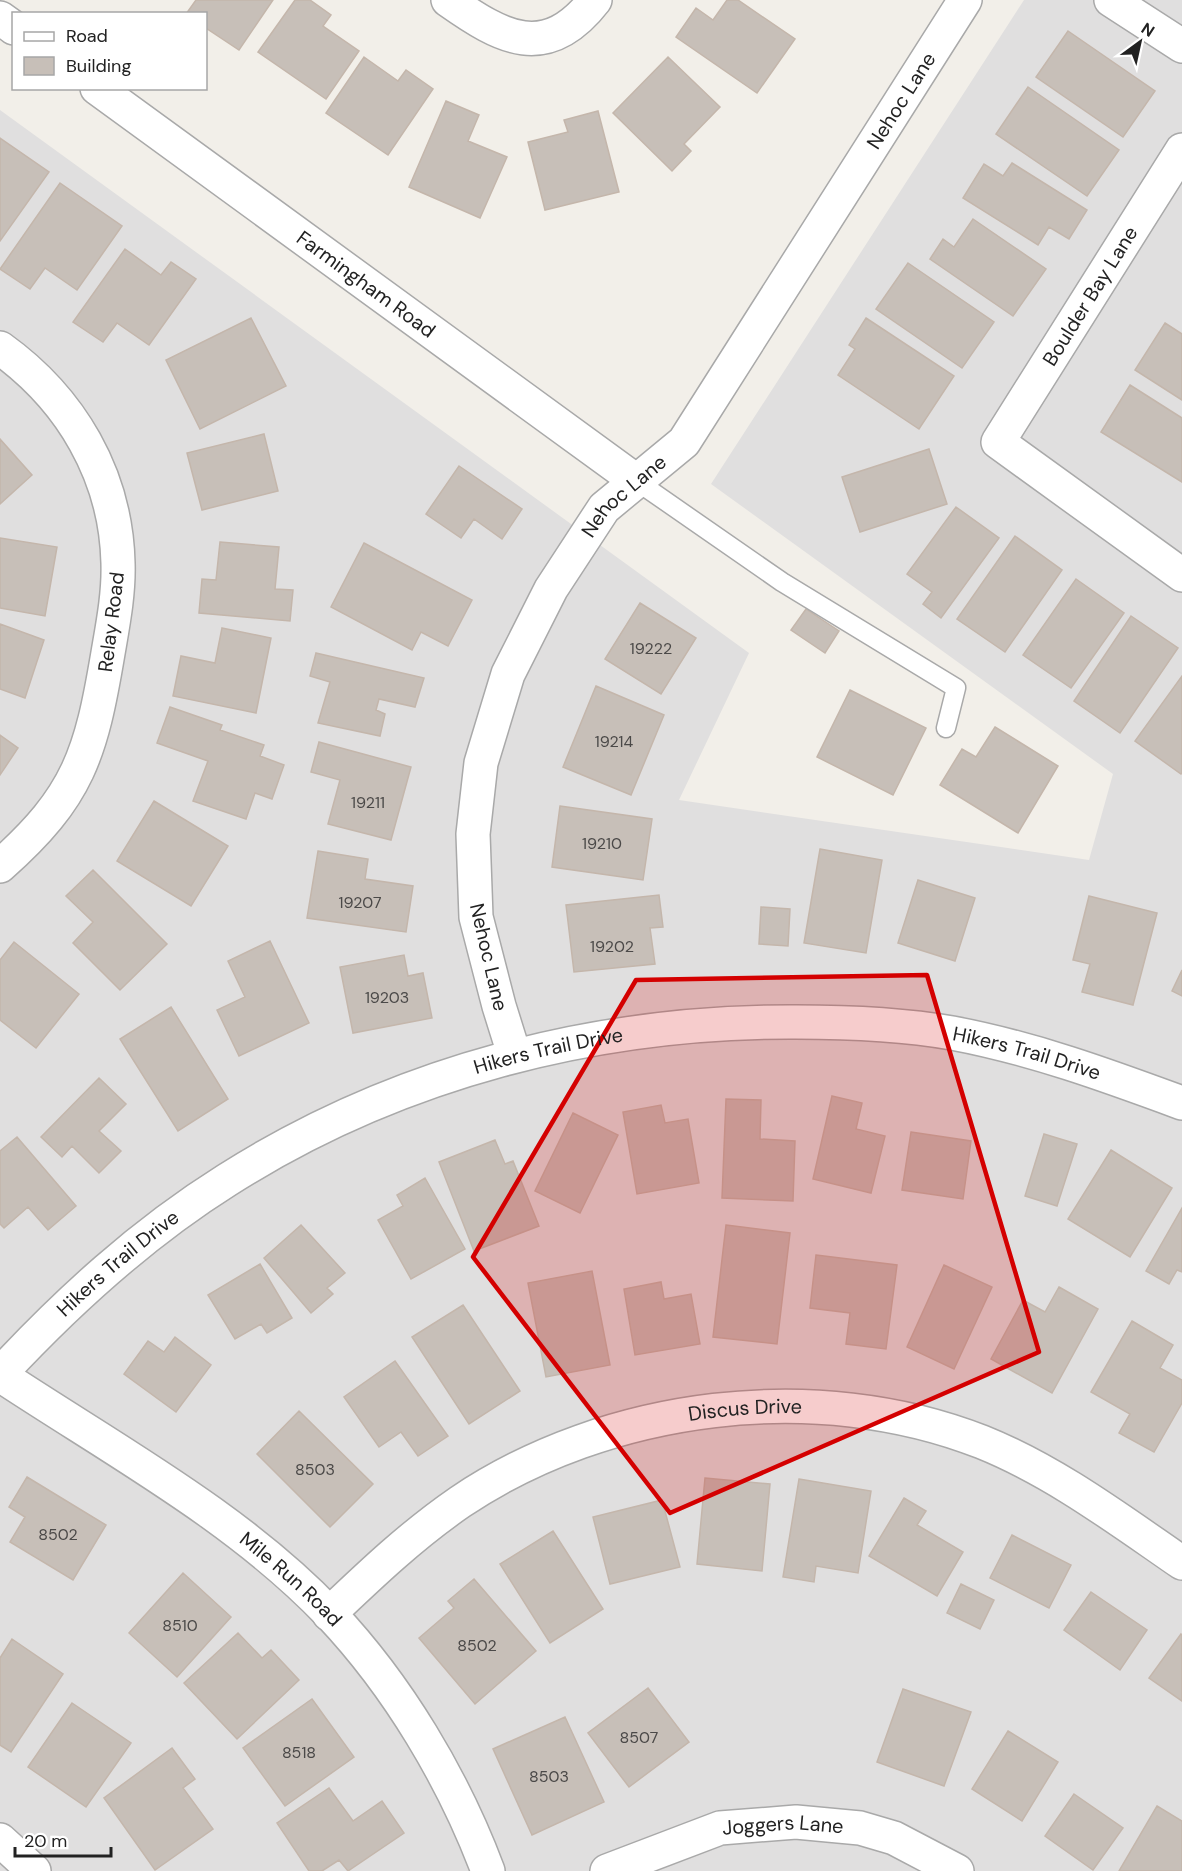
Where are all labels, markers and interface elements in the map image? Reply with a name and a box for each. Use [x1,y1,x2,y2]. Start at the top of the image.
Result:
legend [12,12,207,90]
north arrow [1110,12,1170,72]
text: N [1137,18,1159,42]
text: Road [66,24,108,48]
street label: Nehoc Lane [861,47,941,154]
text: Building [66,54,131,78]
street label: Boulder Bay Lane [1037,221,1143,371]
street label: Farmingham Road [291,225,441,343]
street label: Nehoc Lane [575,449,672,542]
street label: Relay Road [92,570,130,674]
house number: 19222 [630,638,672,659]
house number: 19214 [595,731,634,752]
house number: 19211 [351,792,385,813]
house number: 19210 [582,833,622,854]
house number: 19207 [338,892,382,913]
street label: Nehoc Lane [464,901,514,1013]
house number: 19202 [590,936,634,957]
house number: 19203 [365,987,409,1008]
street label: Hikers Trail Drive [951,1020,1104,1086]
street label: Hikers Trail Drive [471,1022,625,1080]
street label: Hikers Trail Drive [51,1204,184,1322]
street label: Discus Drive [686,1393,802,1427]
house number: 8503 [295,1459,335,1480]
house number: 8502 [38,1524,78,1545]
street label: Mile Run Road [234,1526,348,1632]
house number: 8510 [162,1615,198,1636]
house number: 8502 [457,1635,497,1656]
house number: 8507 [620,1727,658,1748]
house number: 8518 [282,1742,316,1763]
house number: 8503 [529,1766,569,1787]
street label: Joggers Lane [721,1809,845,1841]
scale bar [15,1820,111,1858]
text: 20 m [24,1829,67,1853]

